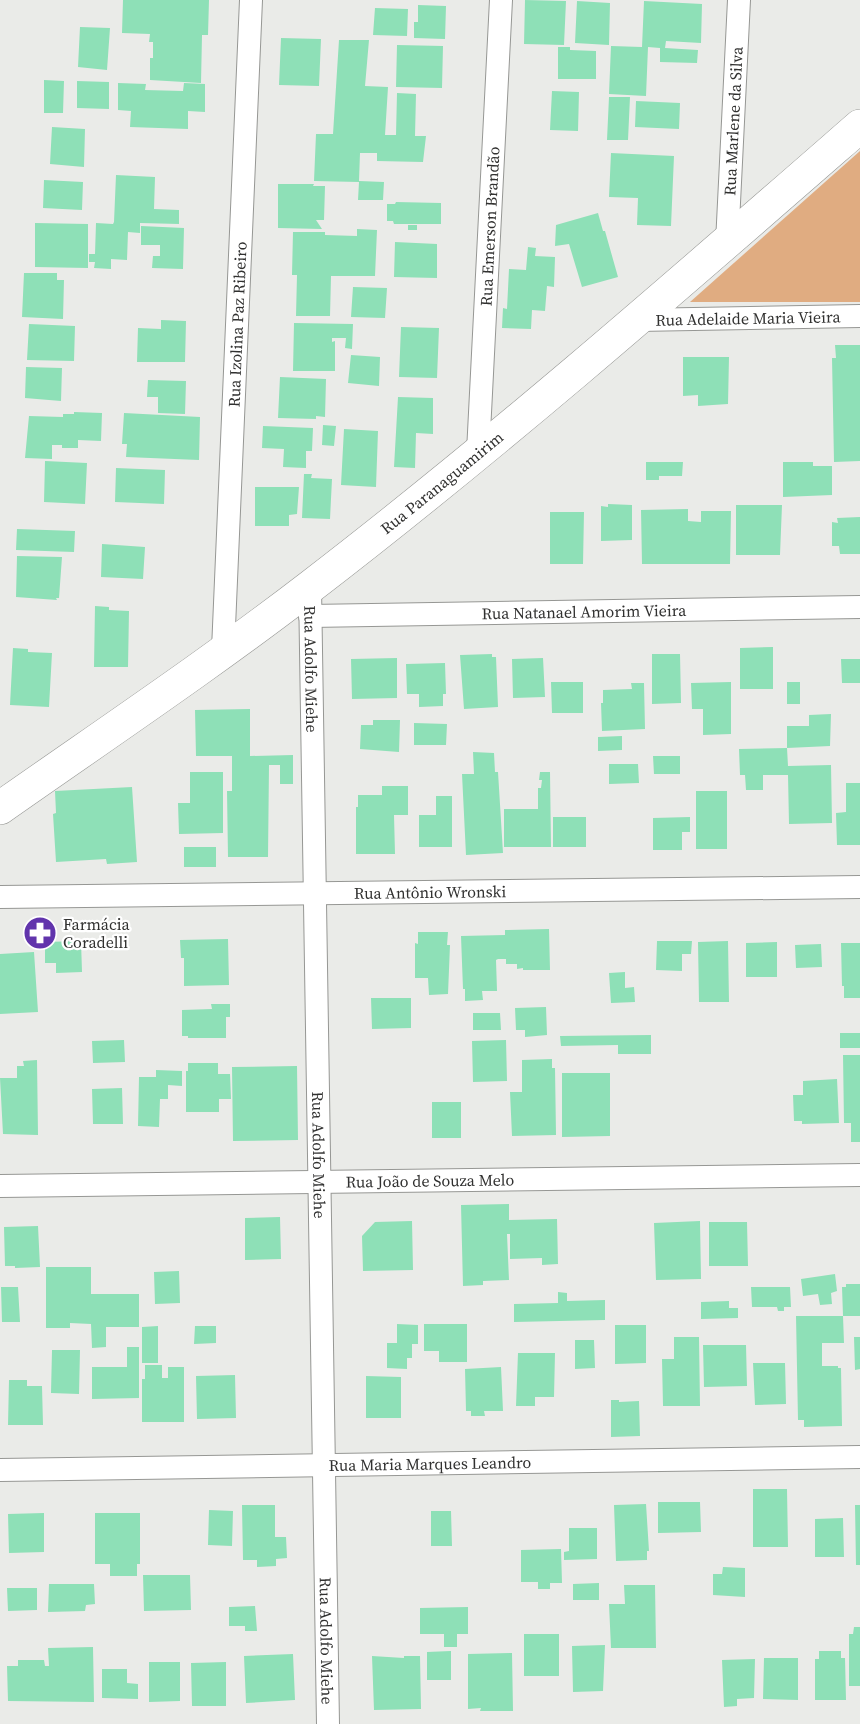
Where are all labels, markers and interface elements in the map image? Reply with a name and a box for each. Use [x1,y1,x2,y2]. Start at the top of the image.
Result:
street label: Rua Marlene da Silva [718,45,748,196]
street label: Rua Emerson Brandão [474,146,505,307]
street label: Rua Izolina Paz Ribeiro [222,241,252,408]
street label: Rua Adelaide Maria Vieira [655,305,842,331]
street label: Rua Paranaguamirim [376,426,508,539]
street label: Rua Natanael Amorim Vieira [481,599,687,624]
street label: Rua Adolfo Miehe [299,605,323,733]
street label: Rua Antônio Wronski [354,880,506,904]
place label: Farmácia Coradelli [63,913,131,953]
pharmacy icon: Farmácia Coradelli [22,915,58,951]
street label: Rua Adolfo Miehe [307,1091,331,1219]
street label: Rua João de Souza Melo [345,1168,515,1193]
street label: Rua Maria Marques Leandro [328,1451,532,1476]
street label: Rua Adolfo Miehe [315,1577,339,1705]

